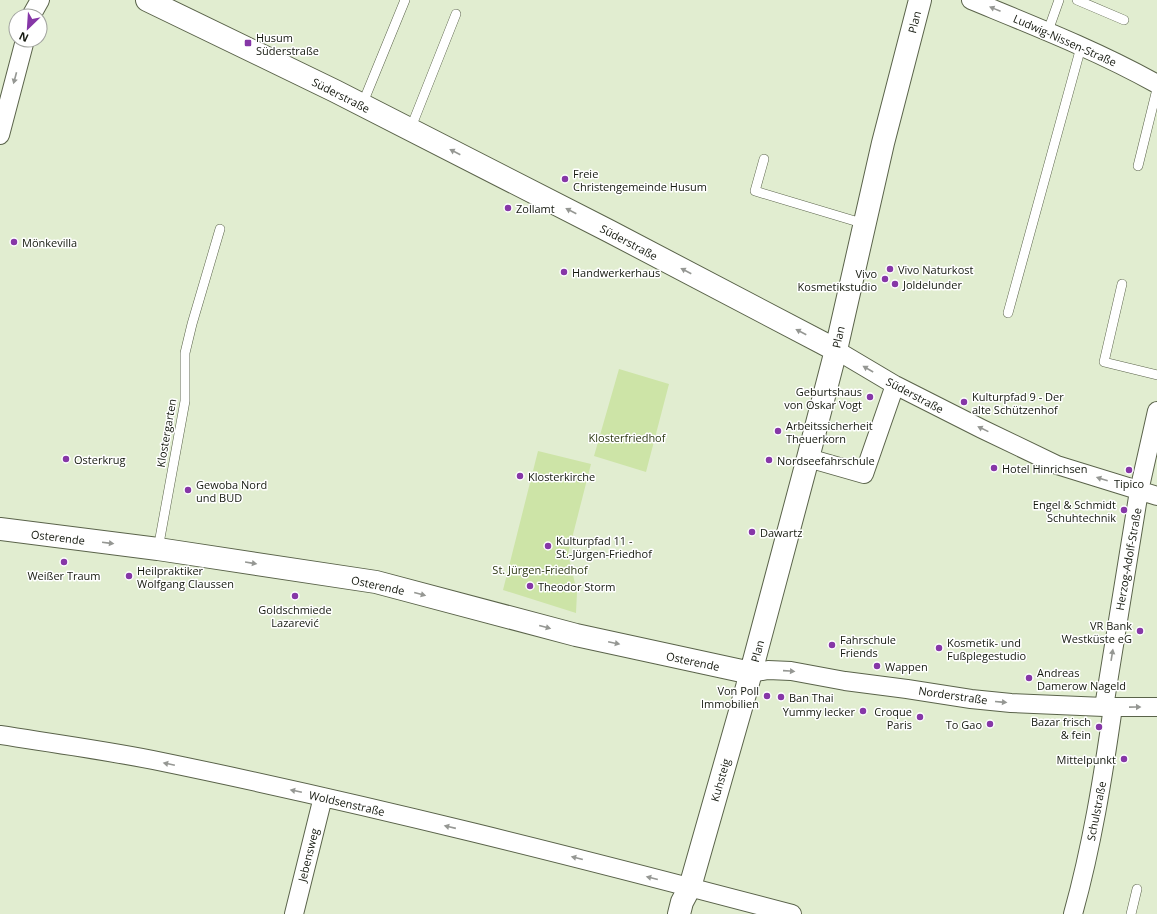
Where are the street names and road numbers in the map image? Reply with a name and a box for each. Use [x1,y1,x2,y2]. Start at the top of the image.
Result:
street label: Plan [904,9,924,35]
street label: Ludwig-Nissen-Straße [1011,10,1119,70]
street label: Süderstraße [310,74,372,116]
street label: Süderstraße [598,221,660,263]
street label: Plan [828,324,848,350]
street label: Süderstraße [884,374,946,416]
street label: Klostergarten [153,398,179,468]
street label: Herzog-Adolf-Straße [1112,506,1144,612]
street label: Osterende [30,526,86,548]
street label: Osterende [350,572,406,598]
street label: Plan [747,638,767,664]
street label: Osterende [665,648,721,674]
street label: Norderstraße [917,683,989,707]
street label: Kuhsteig [707,757,733,803]
street label: Schulstraße [1083,780,1109,842]
street label: Woldsenstraße [308,787,386,819]
street label: Jebensweg [294,827,322,884]

